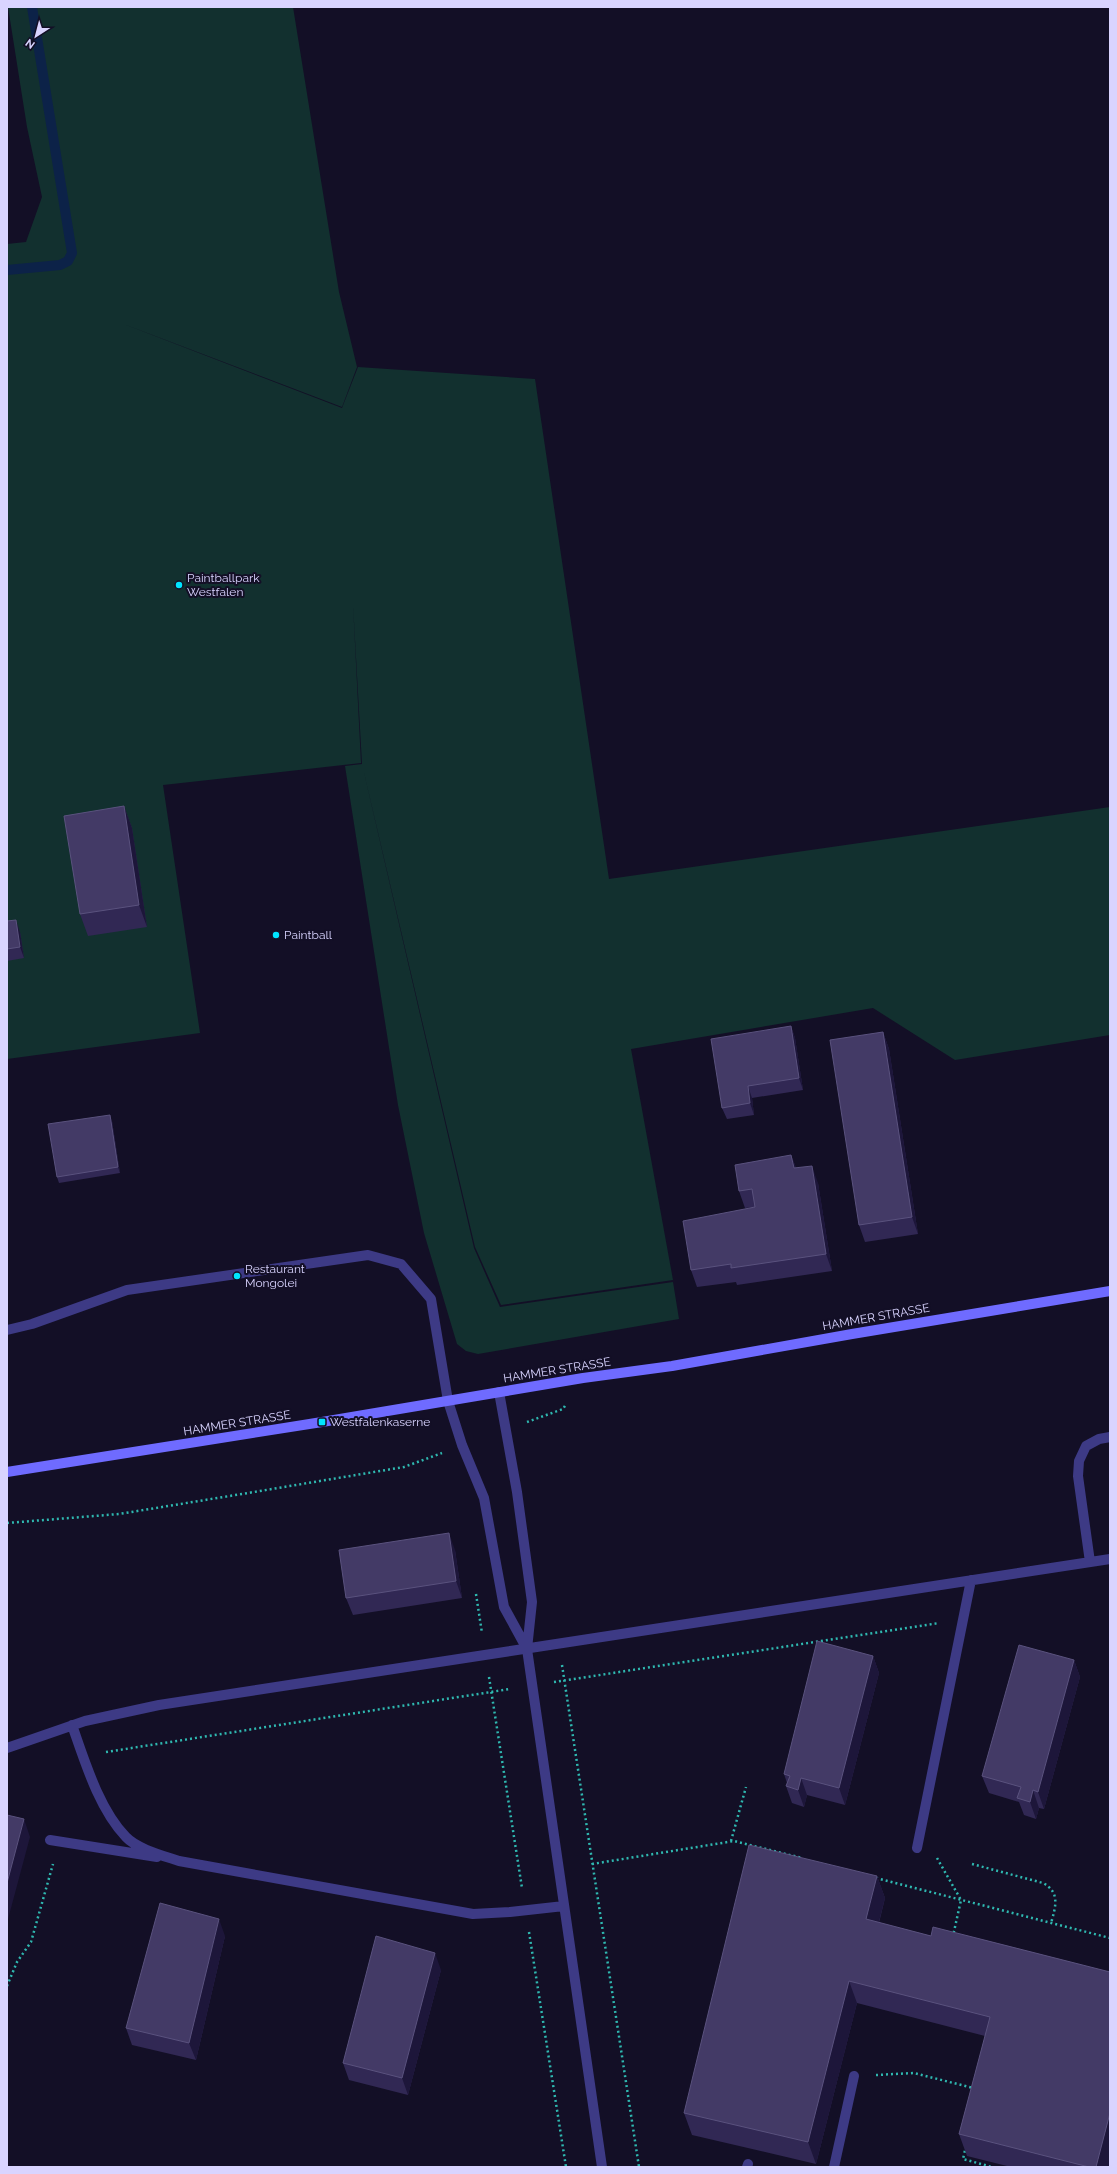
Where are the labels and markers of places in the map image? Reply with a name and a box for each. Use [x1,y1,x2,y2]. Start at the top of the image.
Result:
place label: Paintballpark Westfalen [187,571,260,599]
marker: Paintballpark Westfalen [174,580,184,590]
place label: Paintball [284,928,333,942]
marker: Paintball [271,930,281,940]
place label: Restaurant Mongolei [245,1262,305,1290]
marker: Restaurant Mongolei [232,1271,242,1281]
place label: Westfalenkaserne [330,1415,430,1429]
marker: Westfalenkaserne [317,1417,327,1427]

